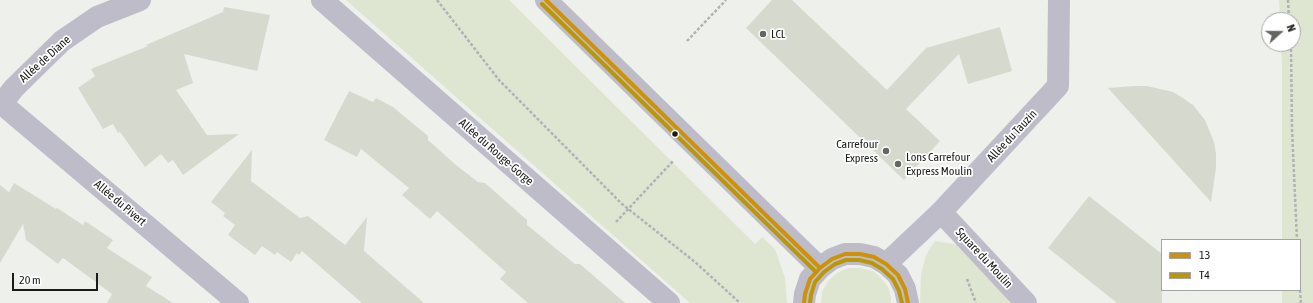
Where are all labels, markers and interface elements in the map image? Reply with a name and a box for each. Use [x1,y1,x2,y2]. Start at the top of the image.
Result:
north arrow [1261,12,1301,52]
text: N [1285,23,1298,33]
place label: LCL [771,27,785,41]
marker: LCL [758,29,768,39]
street label: Allée de Diane [17,32,73,86]
street label: Allée du Tauzin [984,107,1040,165]
street label: Allée du Rouge-Gorge [456,116,536,188]
unlabelled marker [670,129,680,139]
place label: Carrefour Express [836,137,878,165]
marker: Carrefour Express [881,146,891,156]
place label: Lons Carrefour Express Moulin [906,150,972,178]
marker: Lons Carrefour Express Moulin [893,159,903,169]
street label: Allée du Pivert [91,177,149,229]
street label: Square du Moulin [952,225,1016,291]
legend [1161,239,1301,291]
text: 13 [1199,248,1210,262]
scale bar [14,265,100,291]
text: T4 [1199,268,1210,282]
text: 20 m [19,273,41,287]

